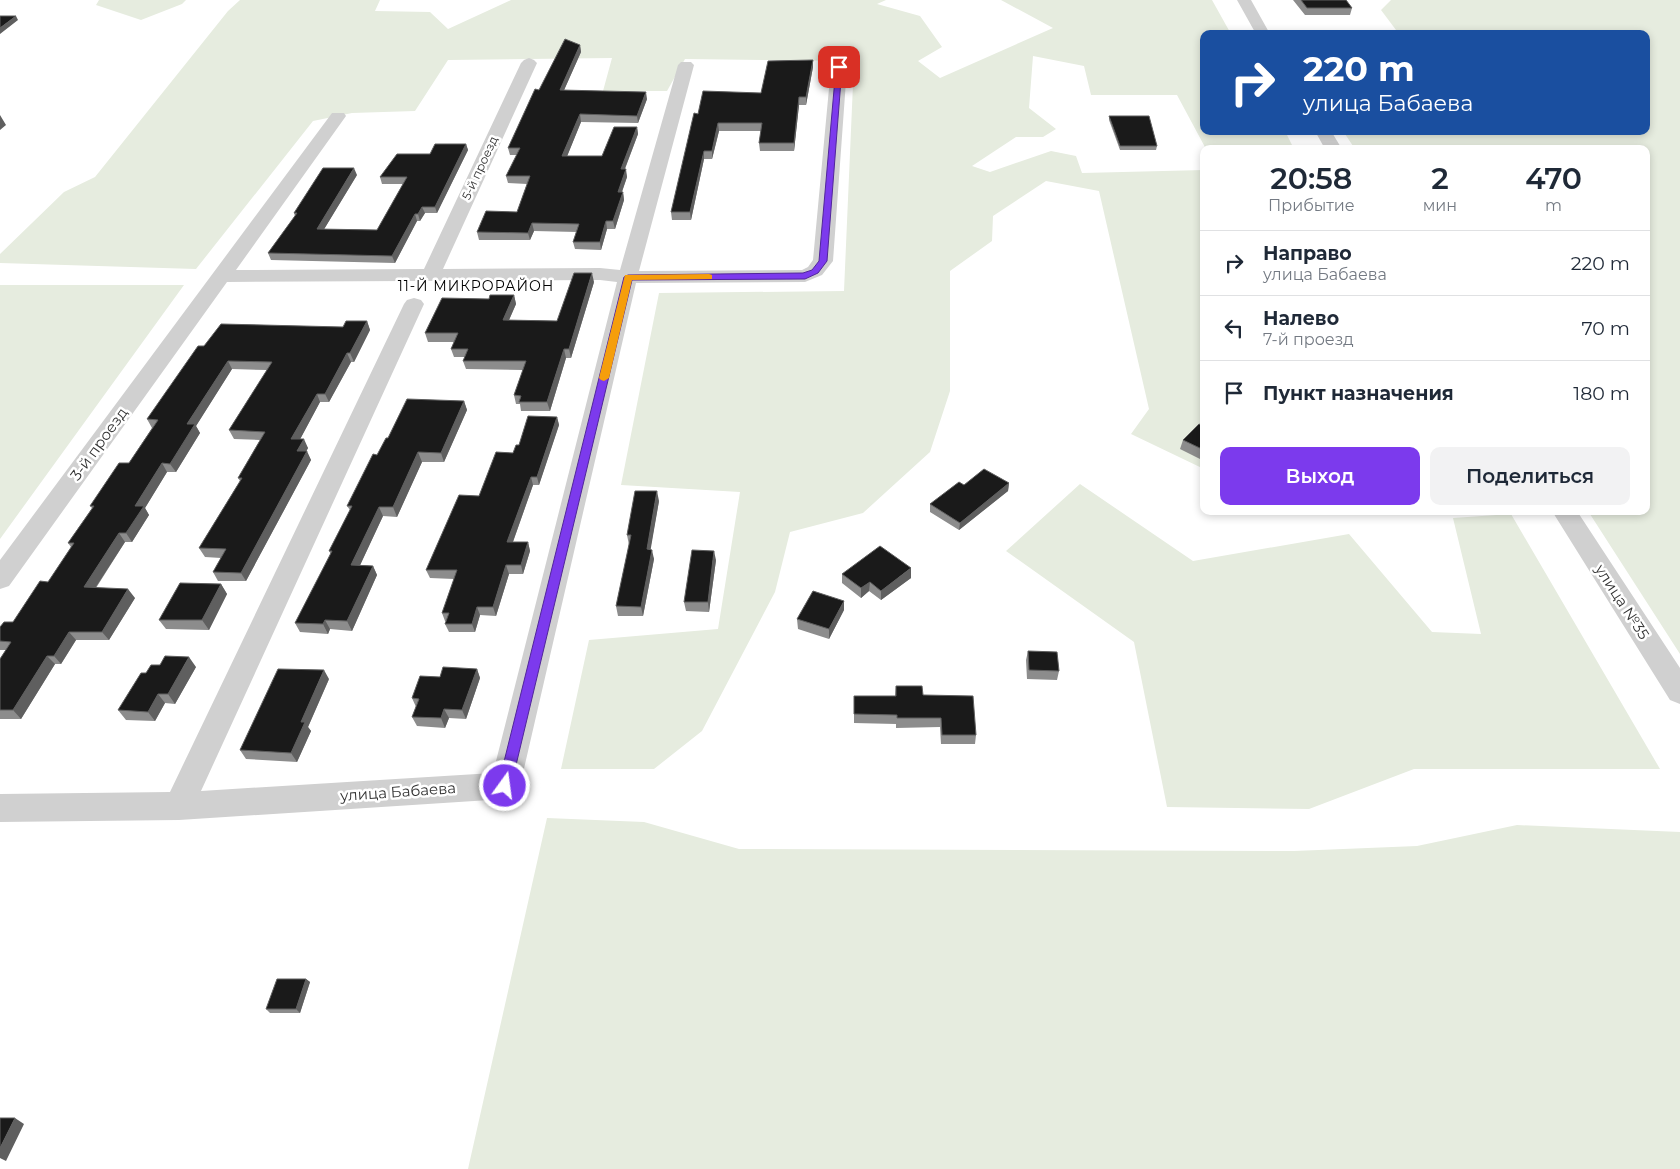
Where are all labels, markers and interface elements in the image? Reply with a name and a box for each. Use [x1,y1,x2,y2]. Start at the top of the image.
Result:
pin [818,46,860,88]
text: 220 m [1303,47,1415,90]
icon: right [1220,50,1285,115]
icon: arrive [825,53,853,81]
text: улица Бабаева [1303,90,1473,117]
street label: 5-й проезд [458,133,501,202]
text: 20:58 [1270,160,1352,197]
text: 2 [1431,160,1449,197]
text: 470 [1525,160,1582,197]
text: Прибытие [1268,196,1355,215]
text: мин [1423,196,1457,215]
text: m [1545,196,1562,215]
text: Направо [1263,242,1352,265]
icon: right [1220,249,1248,277]
text: 220 m [1571,252,1630,275]
text: улица Бабаева [1263,265,1387,284]
district label: 11-Й МИКРОРАЙОН [398,277,554,295]
text: Налево [1263,307,1339,330]
icon: left [1220,314,1248,342]
text: 70 m [1581,317,1630,340]
text: 7-й проезд [1263,330,1354,349]
icon: arrive [1220,379,1248,407]
text: Пункт назначения [1263,382,1454,405]
text: 180 m [1573,382,1630,405]
street label: 3-й проезд [66,403,132,484]
button: Выход [1220,447,1420,505]
button: Поделиться [1430,447,1630,505]
street label: улица №35 [1591,560,1654,643]
position arrow [478,759,530,811]
street label: улица Бабаева [338,778,457,805]

